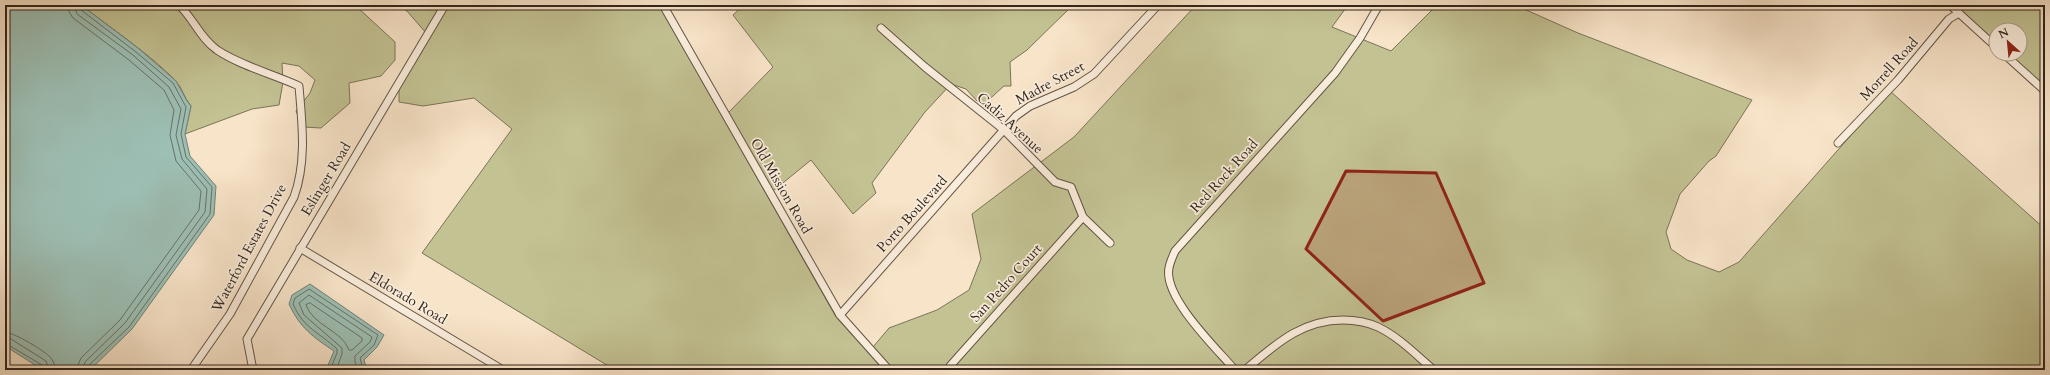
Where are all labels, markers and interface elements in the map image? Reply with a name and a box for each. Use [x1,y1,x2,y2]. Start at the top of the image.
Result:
north arrow [1988,22,2028,62]
text: N [1996,24,2012,42]
street label: Morrell Road [1856,33,1923,105]
street label: Madre Street [1012,57,1088,109]
street label: Cadiz Avenue [973,88,1047,158]
street label: Old Mission Road [746,135,816,238]
street label: Red Rock Road [1186,135,1263,217]
street label: Eslinger Road [297,138,356,219]
street label: Porto Boulevard [872,171,952,256]
street label: Waterford Estates Drive [207,181,291,316]
street label: San Pedro Court [966,240,1046,326]
street label: Eldorado Road [365,267,451,329]

